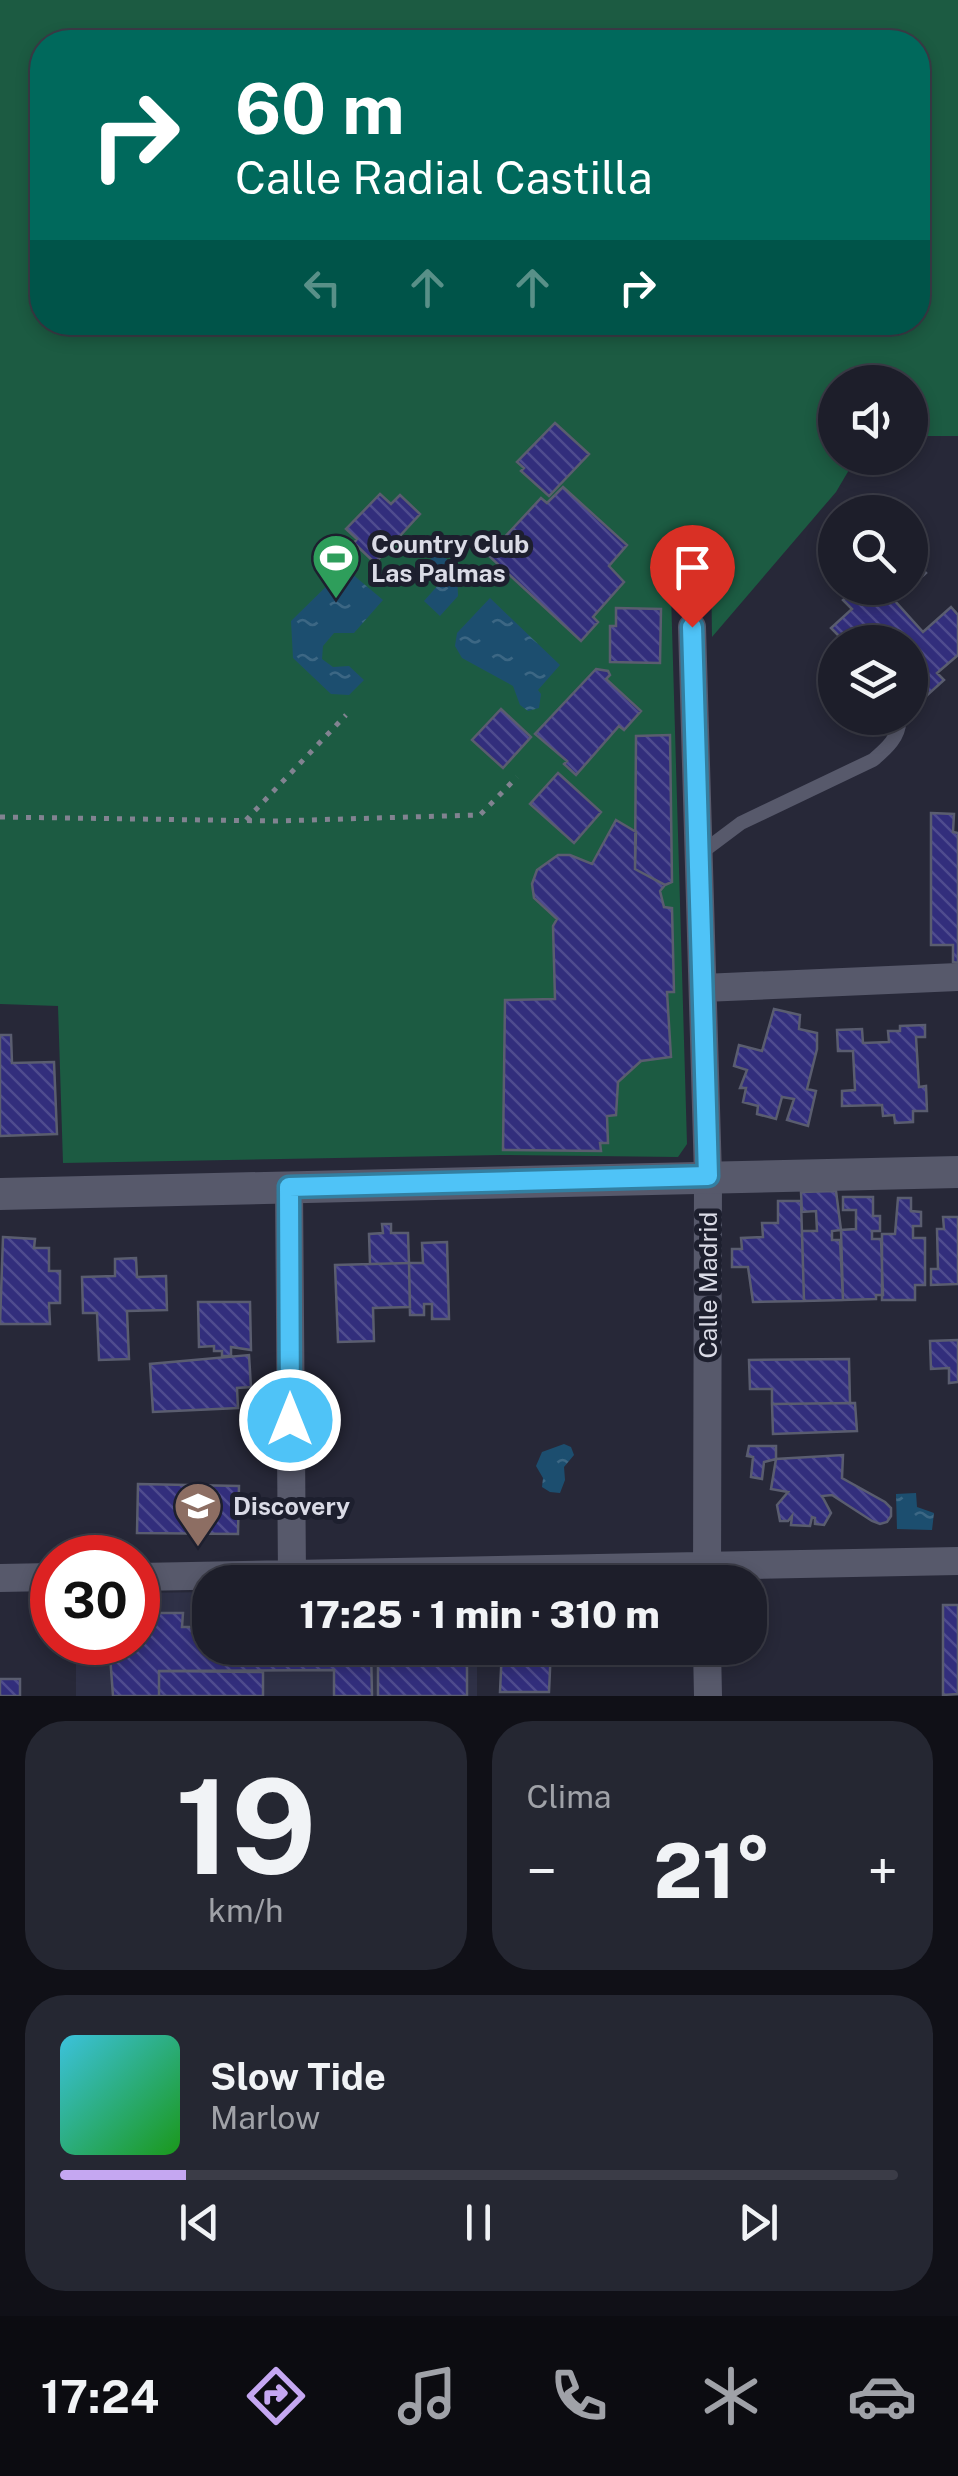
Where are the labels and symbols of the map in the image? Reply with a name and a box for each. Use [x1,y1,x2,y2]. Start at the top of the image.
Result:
pin [650,525,735,628]
place label: Country Club Las Palmas [371,529,529,588]
sports icon: Country Club Las Palmas [310,532,362,600]
street label: Calle Madrid [693,1212,723,1358]
position arrow [238,1368,342,1472]
school or university icon: Discovery [172,1480,224,1548]
place label: Discovery [233,1491,350,1521]
speed limit sign: 30 [30,1535,160,1665]

